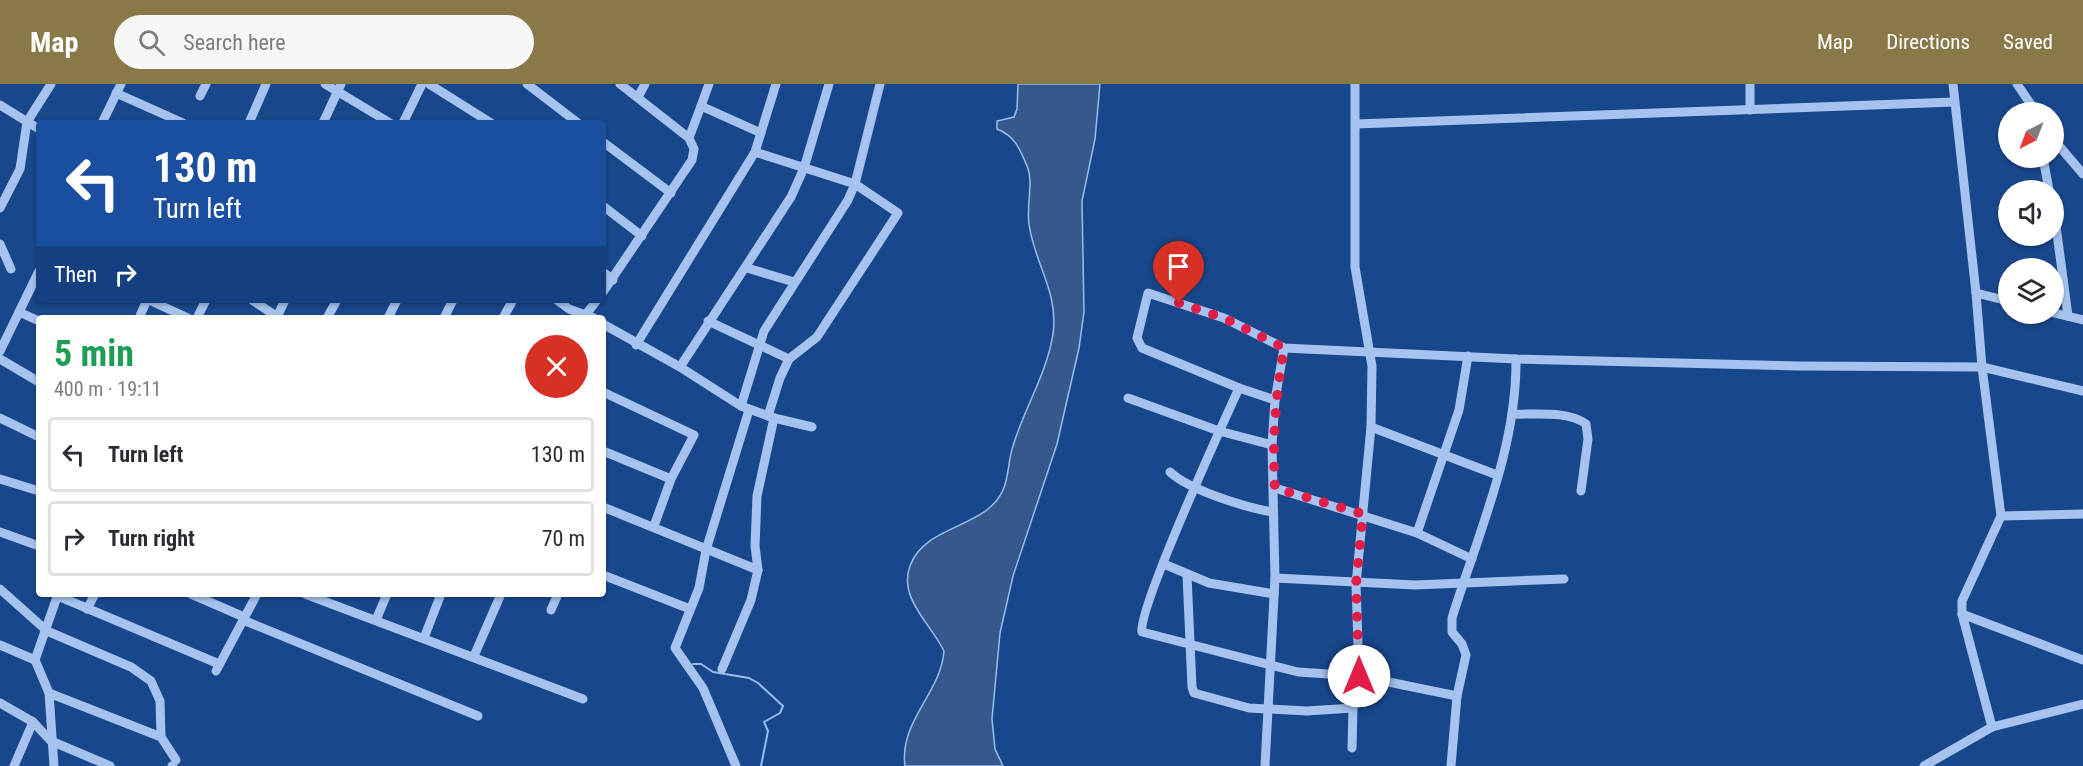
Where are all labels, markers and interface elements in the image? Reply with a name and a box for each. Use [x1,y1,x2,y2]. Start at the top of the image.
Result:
search box [114,15,534,69]
text: Map [30,26,78,59]
icon: search [135,26,168,59]
text: Search here [183,30,286,55]
text: Map [1817,30,1853,54]
text: Directions [1886,30,1970,54]
text: Saved [2003,30,2053,54]
north arrow [1998,102,2064,168]
map controls [1998,102,2064,324]
text: 130 m [153,143,258,192]
icon: left [54,144,132,222]
button: sound [1998,180,2064,246]
text: Turn left [153,193,242,225]
pin [1153,241,1204,303]
icon: arrive [1162,250,1195,283]
icon: right [109,258,142,291]
button: layers [1998,258,2064,324]
text: Then [54,262,97,287]
text: 5 min [54,333,134,375]
button: close [525,335,588,398]
text: 400 m · 19:11 [54,377,161,401]
icon: left [57,438,90,471]
text: Turn left [108,442,183,467]
text: 130 m [531,442,585,467]
icon: right [57,522,90,555]
text: Turn right [108,526,195,551]
text: 70 m [542,526,585,551]
position arrow [1327,644,1391,708]

